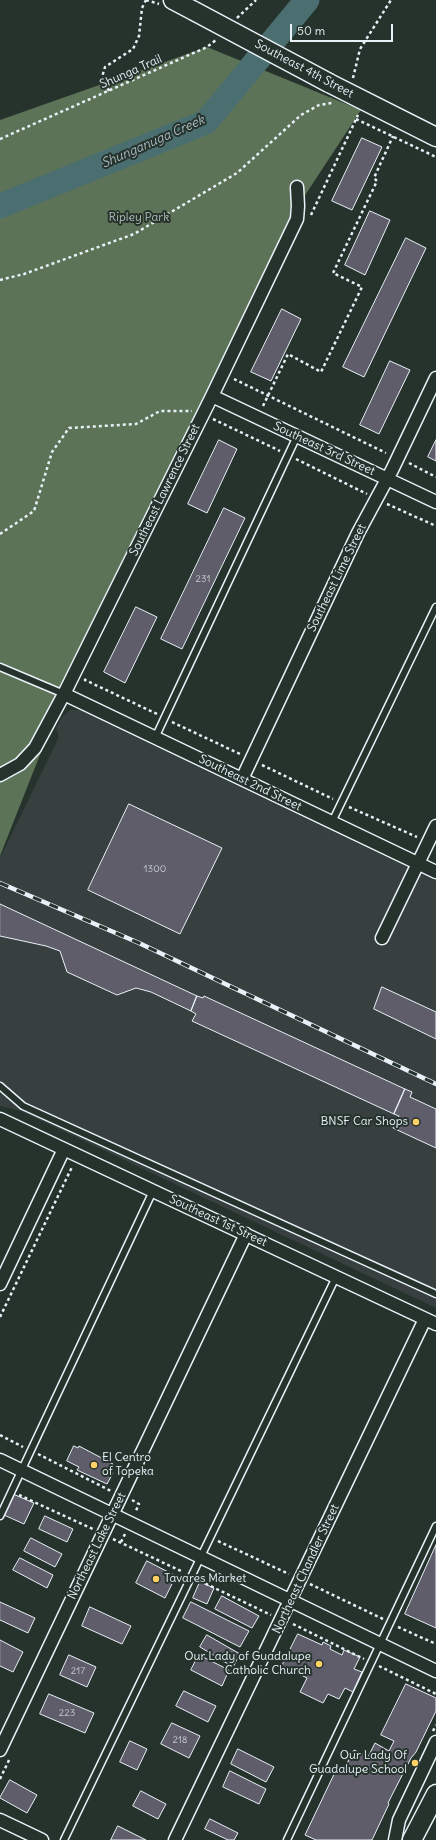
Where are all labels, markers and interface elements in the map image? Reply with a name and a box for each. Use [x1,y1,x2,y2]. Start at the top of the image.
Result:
scale bar [292,16,395,42]
text: 50 m [297,23,325,38]
street label: Southeast 4th Street [252,37,356,101]
street label: Shunga Trail [98,52,164,92]
water label: Shunganuga Creek [99,112,207,172]
park label: Ripley Park [109,211,169,225]
street label: Southeast 3rd Street [271,419,377,479]
street label: Southeast Lawrence Street [127,422,203,558]
street label: Southeast Lime Street [305,522,369,634]
house number: 231 [195,573,211,585]
street label: Southeast 2nd Street [196,752,304,814]
house number: 1300 [144,863,166,875]
place label: BNSF Car Shops [320,1115,408,1129]
marker: BNSF Car Shops [411,1117,421,1127]
street label: Southeast 1st Street [167,1192,269,1250]
place label: El Centro of Topeka [102,1451,154,1479]
marker: El Centro of Topeka [89,1460,99,1470]
street label: Northeast Lake Street [65,1490,129,1602]
street label: Northeast Chandler Street [270,1502,342,1636]
place label: Tavares Market [164,1572,246,1586]
marker: Tavares Market [151,1574,161,1584]
place label: Our Lady of Guadalupe Catholic Church [184,1650,311,1678]
marker: Our Lady of Guadalupe Catholic Church [314,1659,324,1669]
house number: 217 [71,1665,85,1677]
house number: 223 [59,1707,75,1719]
house number: 218 [172,1734,188,1746]
place label: Our Lady Of Guadalupe School [309,1749,407,1777]
marker: Our Lady Of Guadalupe School [410,1758,420,1768]

